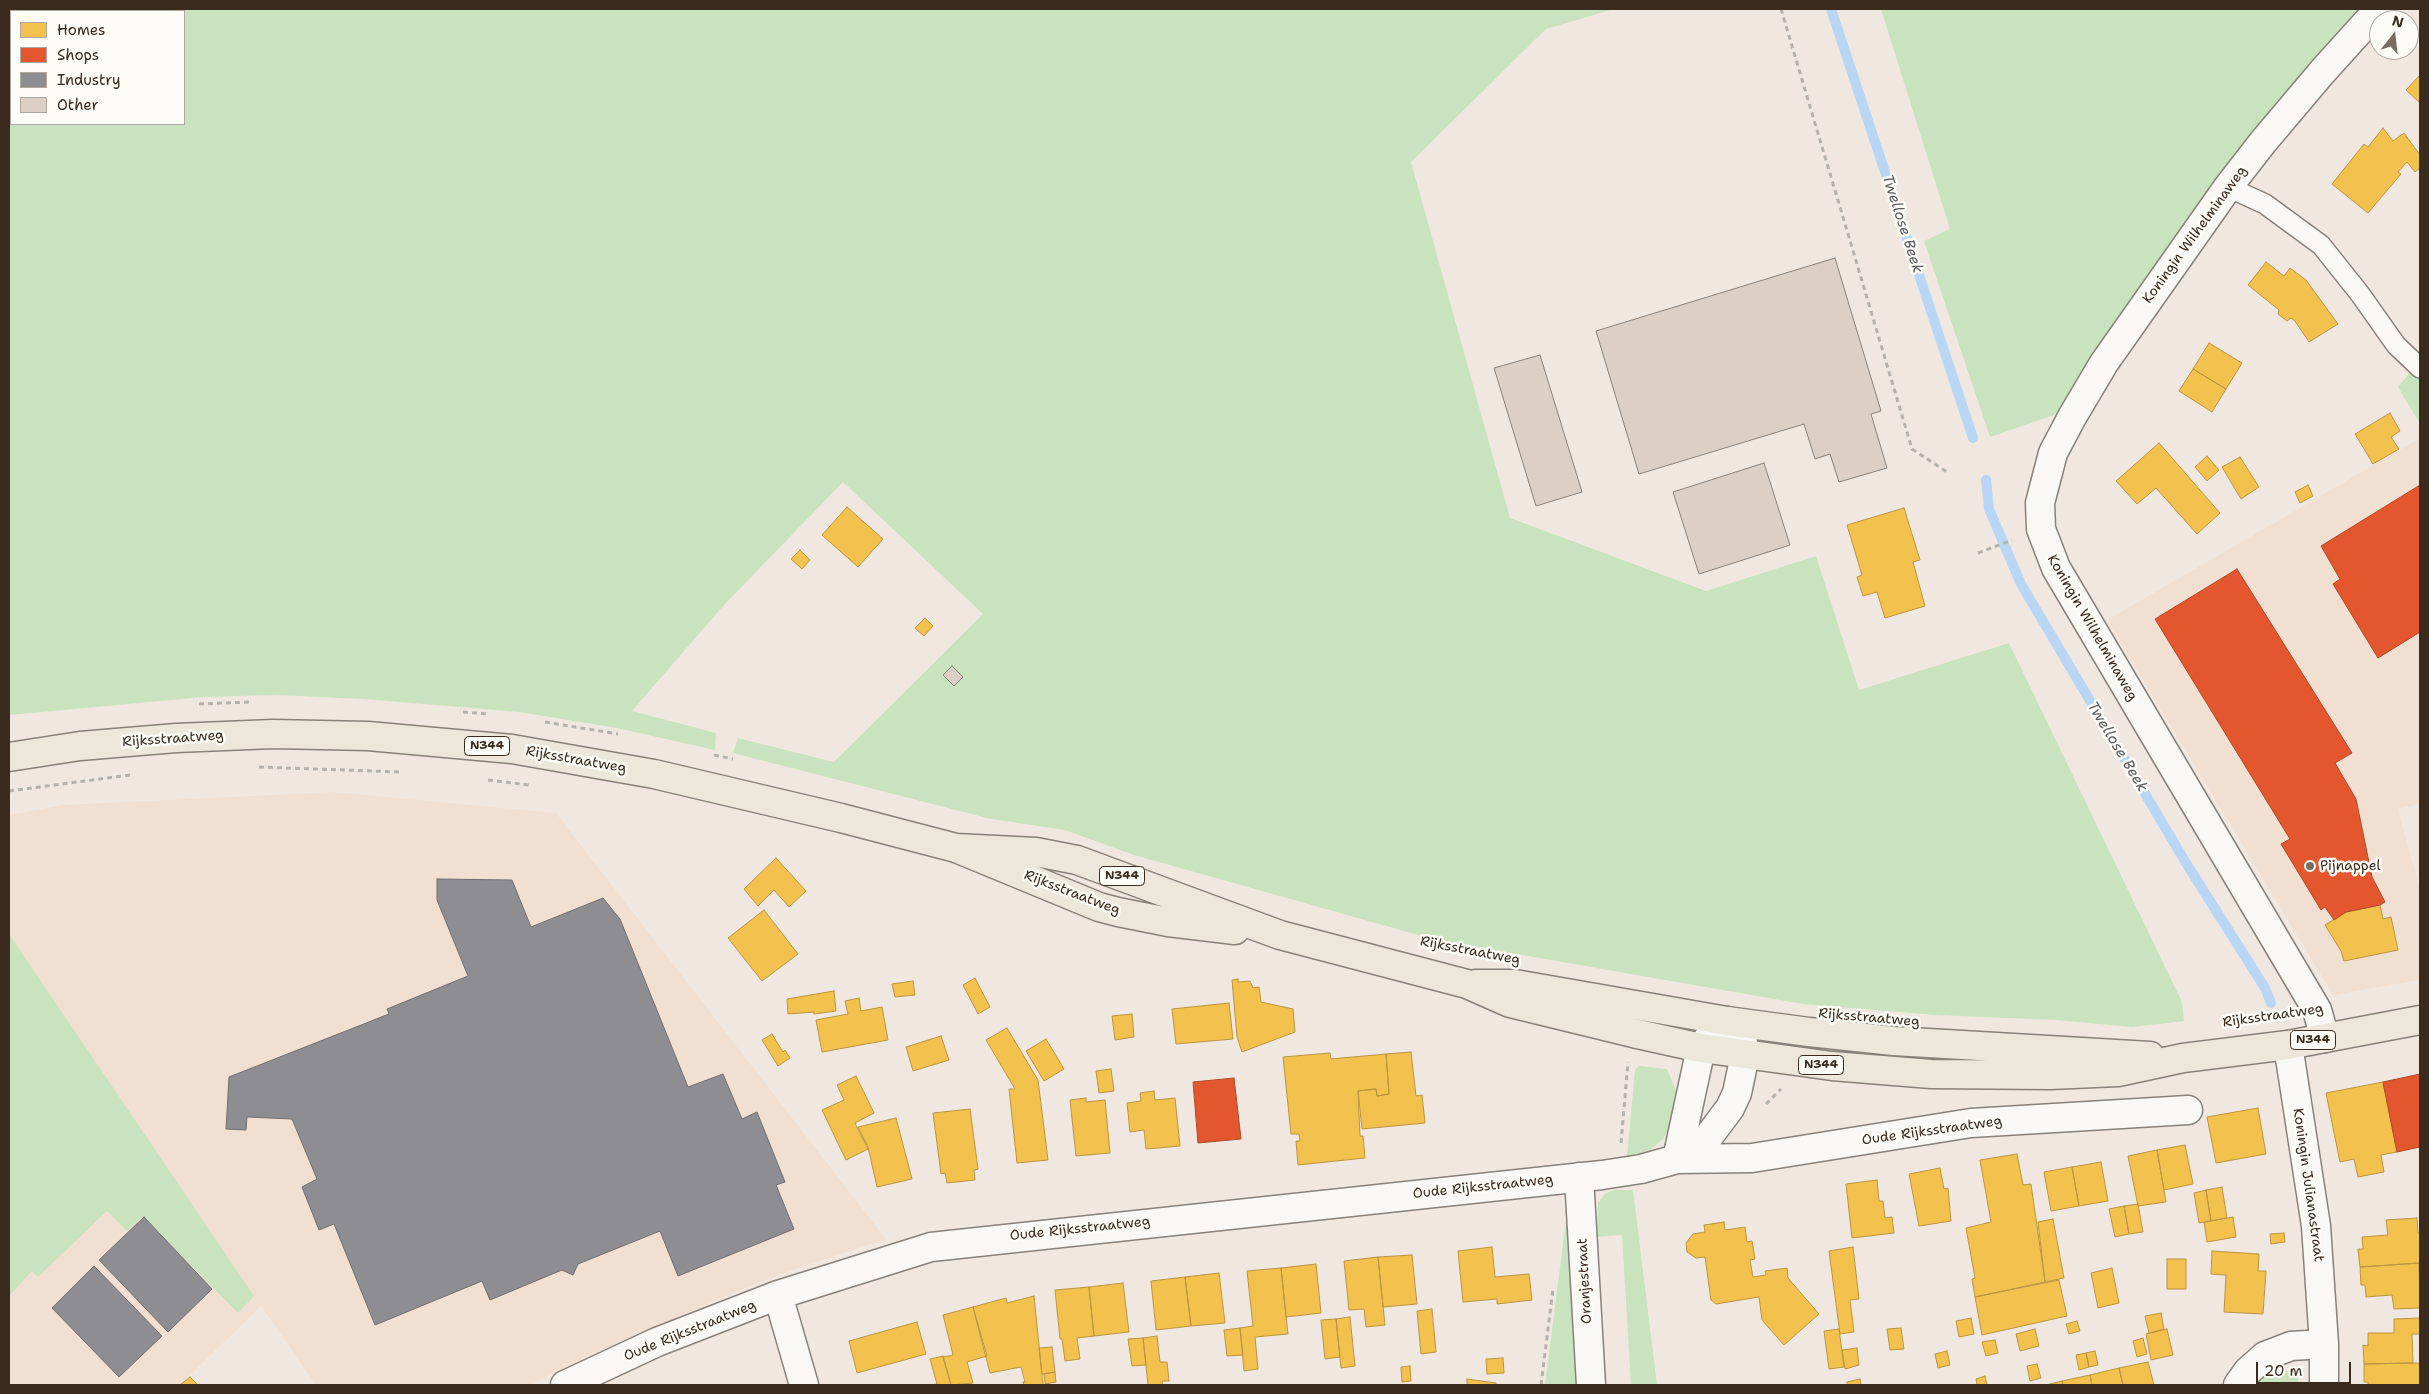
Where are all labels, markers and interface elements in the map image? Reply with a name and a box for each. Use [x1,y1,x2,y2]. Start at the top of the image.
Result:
legend [10,10,185,125]
north arrow [2369,10,2419,60]
text: N [2390,11,2406,32]
text: Homes [57,20,105,40]
text: Shops [57,45,99,65]
text: Industry [57,70,121,90]
text: Other [57,95,99,115]
street label: Koningin Wilhelminaweg [2139,163,2251,307]
water label: Twellose Beek [1878,173,1926,275]
street label: Koningin Wilhelminaweg [2043,552,2141,704]
water label: Twellose Beek [2083,699,2151,795]
street label: Rijksstraatweg [122,727,224,751]
road number: N344 [464,736,510,756]
street label: Rijksstraatweg [525,743,627,777]
place label: Pijnappel [2320,858,2381,874]
marker: Pijnappel [2304,860,2316,872]
road number: N344 [1100,866,1144,886]
street label: Rijksstraatweg [1022,867,1122,919]
street label: Rijksstraatweg [1419,933,1521,969]
street label: Rijksstraatweg [2222,1001,2324,1031]
street label: Rijksstraatweg [1818,1005,1920,1031]
road number: N344 [2290,1030,2336,1050]
road number: N344 [1798,1056,1844,1074]
street label: Koningin Julianastraat [2289,1107,2327,1263]
street label: Oude Rijksstraatweg [1861,1113,2003,1149]
street label: Oude Rijksstraatweg [1412,1171,1554,1203]
street label: Oude Rijksstraatweg [1009,1213,1151,1245]
street label: Oranjestraat [1574,1238,1596,1324]
street label: Oude Rijksstraatweg [621,1297,759,1365]
scale bar [2259,1352,2354,1384]
text: 20 m [2264,1361,2303,1381]

